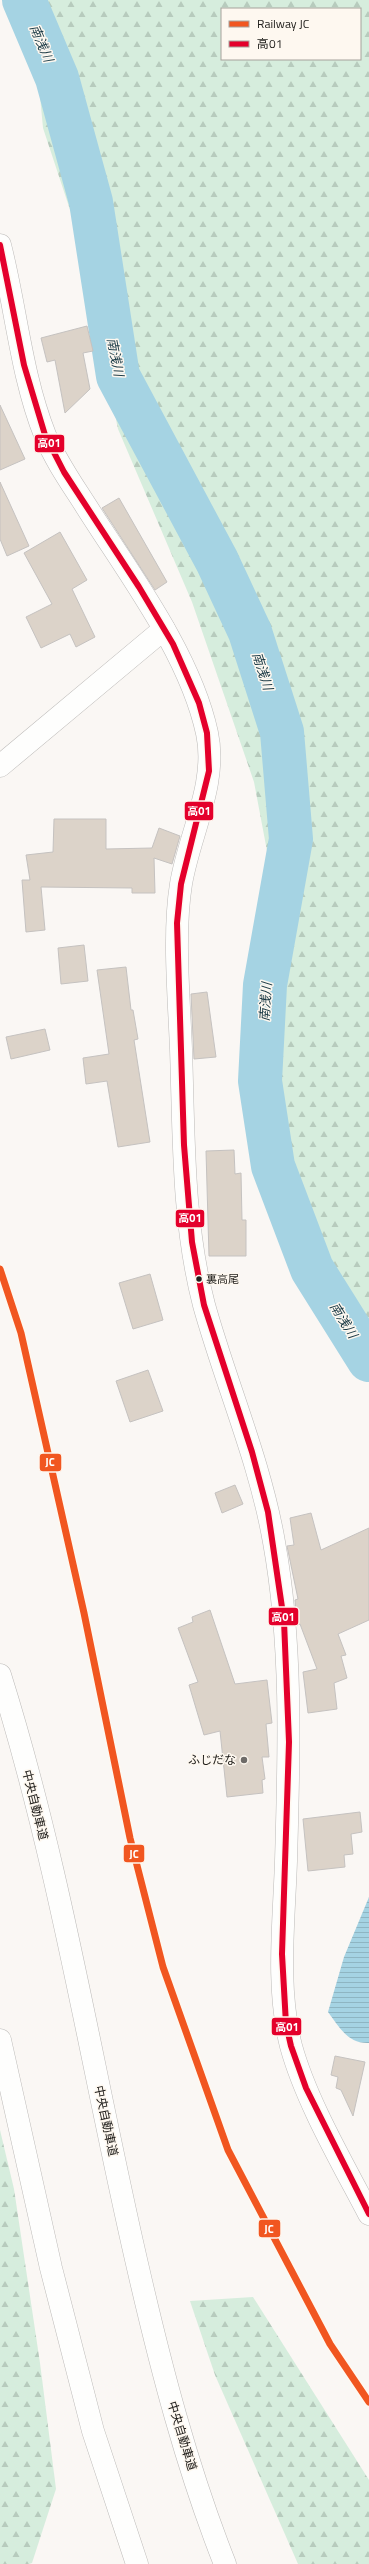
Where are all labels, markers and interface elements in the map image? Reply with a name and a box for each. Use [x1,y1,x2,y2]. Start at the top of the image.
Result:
legend [221,8,361,60]
text: Railway JC [257,14,310,33]
water label: 南浅川 [25,21,60,67]
text: 高01 [257,34,282,53]
water label: 南浅川 [102,336,130,380]
line badge: 高01 [34,434,65,453]
text: 高01 [37,435,61,451]
water label: 南浅川 [247,649,279,695]
line badge: 高01 [184,801,214,821]
text: 高01 [187,803,211,819]
water label: 南浅川 [254,980,276,1022]
line badge: 高01 [175,1209,205,1228]
text: 高01 [178,1210,202,1226]
place label: 裏高尾 [206,1271,239,1287]
marker: 裏高尾 [194,1274,204,1284]
water label: 南浅川 [325,1298,364,1344]
line badge: JC [39,1453,62,1472]
text: JC [45,1454,55,1470]
line badge: 高01 [268,1607,299,1626]
text: 高01 [271,1609,295,1625]
place label: ふじだな [188,1750,236,1769]
marker: ふじだな [239,1755,249,1765]
street label: 中央自動車道 [18,1768,53,1842]
line badge: JC [123,1844,145,1863]
text: JC [129,1846,139,1862]
line badge: 高01 [271,2017,302,2036]
text: 高01 [275,2019,299,2035]
street label: 中央自動車道 [90,2084,123,2158]
line badge: JC [258,2219,281,2238]
text: JC [264,2221,274,2237]
street label: 中央自動車道 [163,2399,202,2473]

